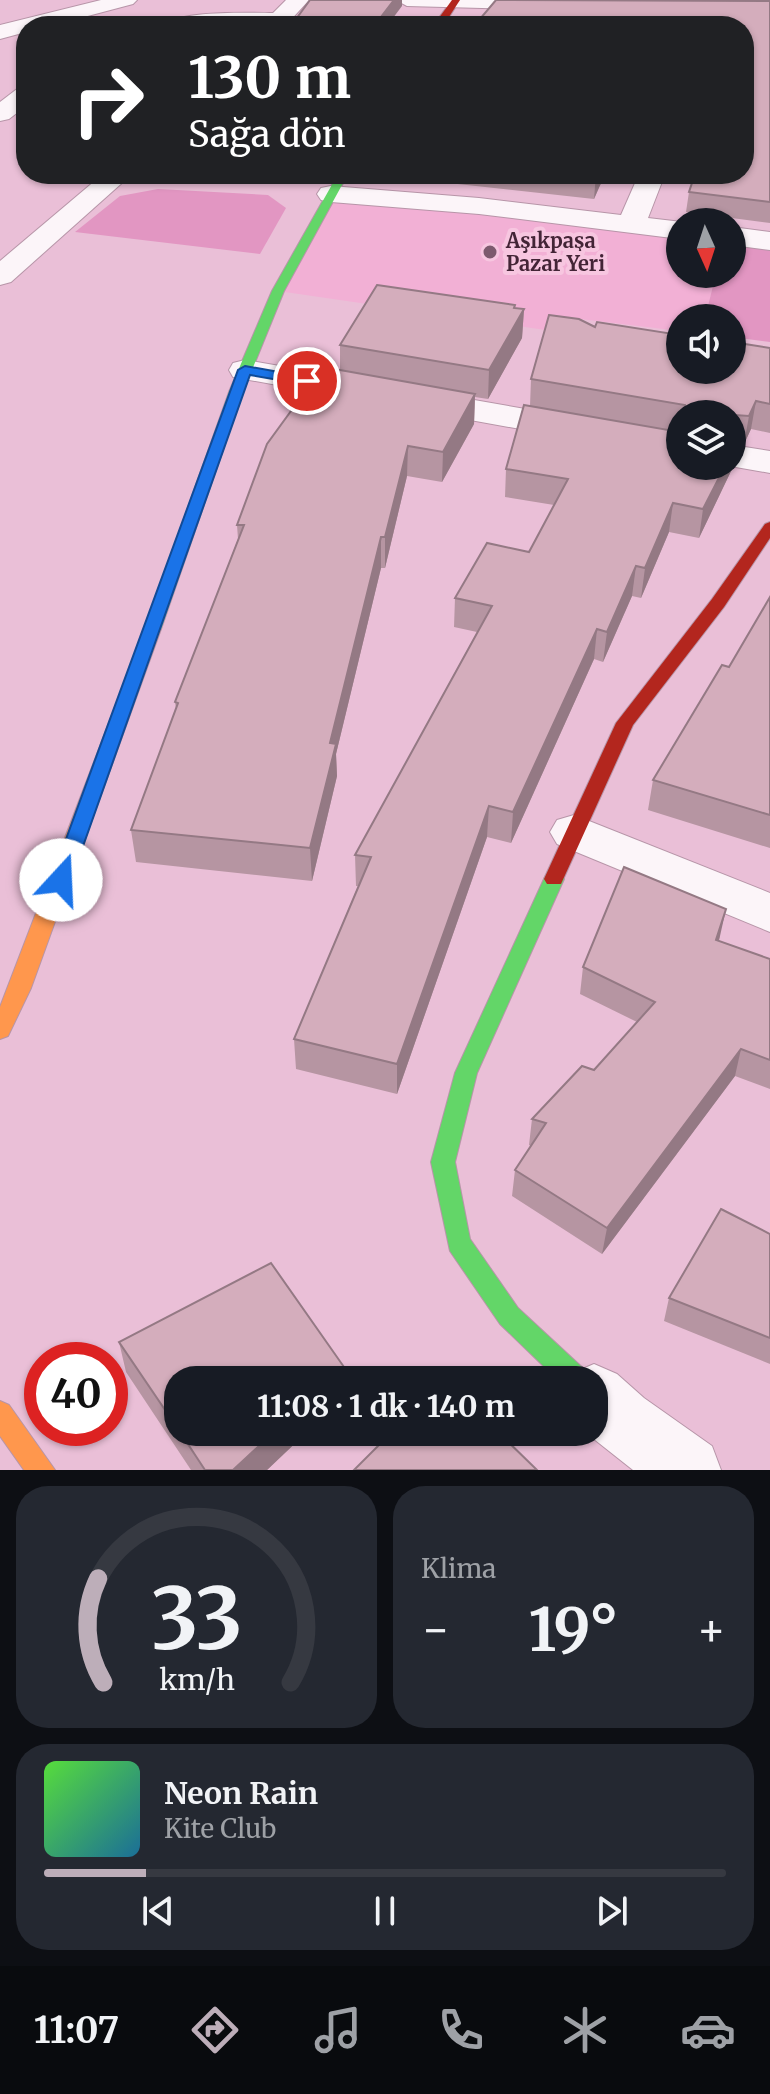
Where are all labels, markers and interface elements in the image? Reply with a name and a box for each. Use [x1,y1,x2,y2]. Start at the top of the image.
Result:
text: 130 m [188,43,351,113]
icon: right [56,48,160,152]
text: Sağa dön [188,112,346,157]
north arrow [666,208,746,288]
map controls [666,208,746,480]
place label: Aşıkpaşa Pazar Yeri [505,228,605,276]
marker: Aşıkpaşa Pazar Yeri [481,243,499,261]
button: sound [666,304,746,384]
pin [273,347,341,415]
icon: arrive [285,359,329,403]
button: layers [666,400,746,480]
position arrow [19,838,103,922]
speed limit sign: 40 [24,1342,128,1446]
text: 11:08 · 1 dk · 140 m [257,1387,515,1425]
text: Klima [421,1552,496,1585]
text: 33 [151,1567,242,1672]
text: 19° [529,1592,619,1667]
text: − [421,1602,450,1657]
text: + [697,1602,726,1657]
text: km/h [159,1662,234,1698]
text: Neon Rain [164,1774,318,1812]
text: Kite Club [164,1812,276,1845]
icon: previous [136,1889,180,1933]
icon: pause [363,1889,407,1933]
icon: next [590,1889,634,1933]
icon: directions [187,2002,243,2058]
icon: music [310,2002,366,2058]
icon: phone [433,2002,489,2058]
icon: climate [557,2002,613,2058]
icon: car [680,2002,736,2058]
text: 11:07 [34,2008,119,2053]

